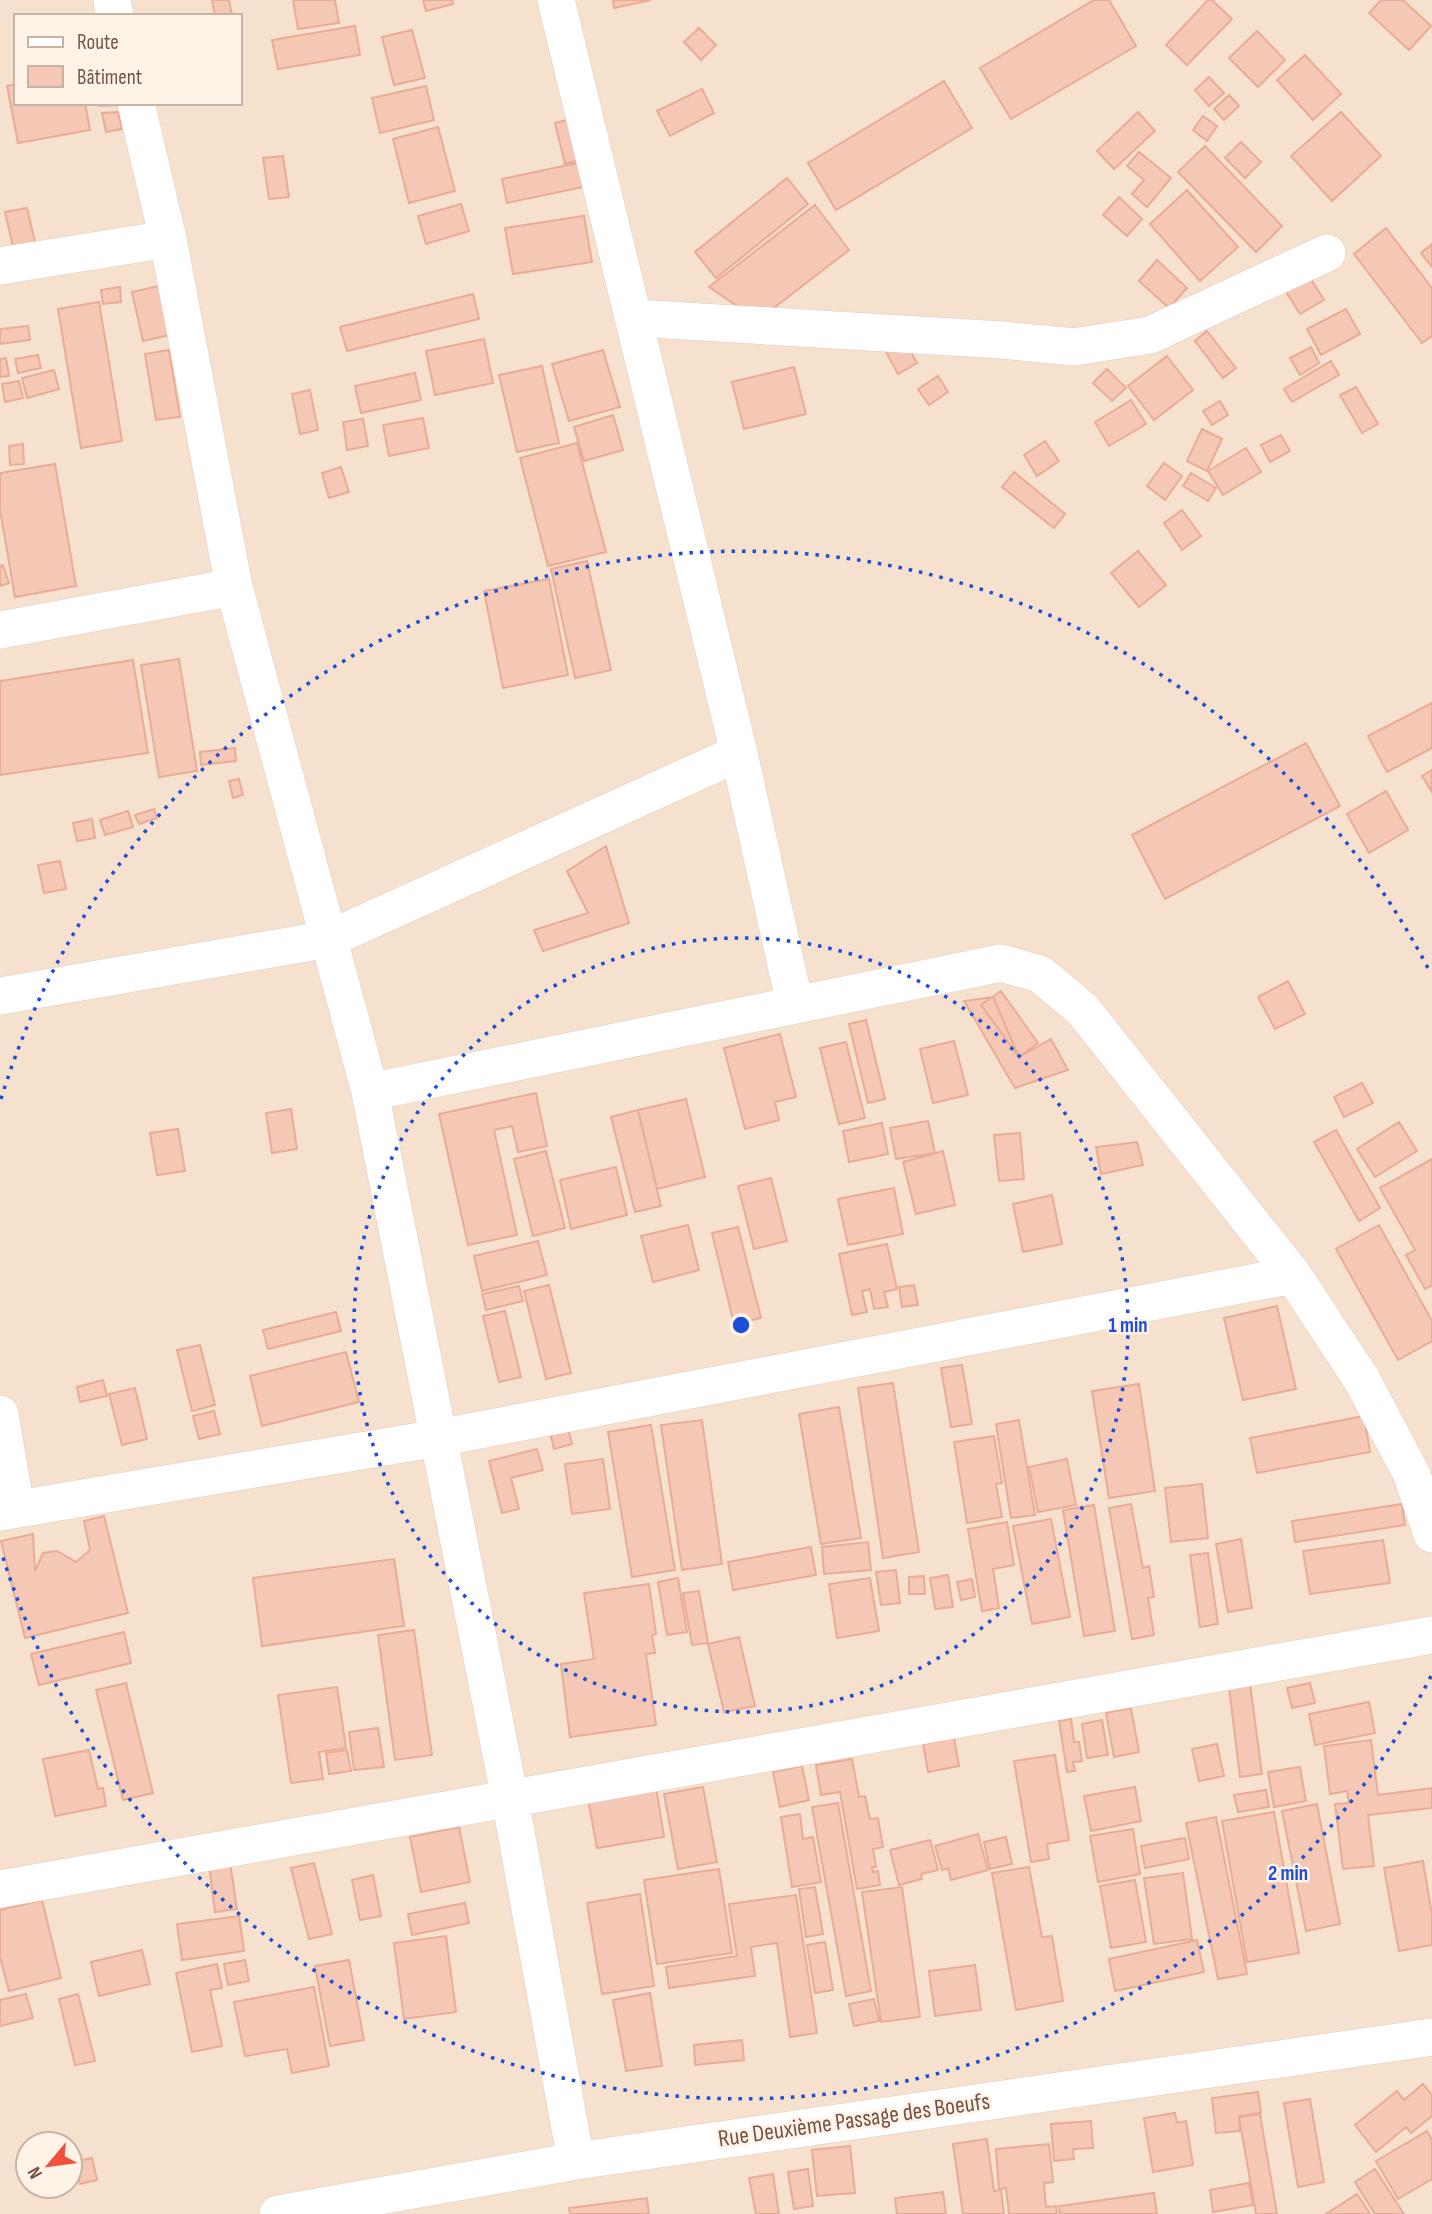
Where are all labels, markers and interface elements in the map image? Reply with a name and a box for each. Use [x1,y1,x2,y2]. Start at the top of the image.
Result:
legend [14,14,242,105]
text: Route [77,30,119,55]
text: Bâtiment [77,65,142,90]
centre of rings [729,1313,753,1337]
text: 1 min [1108,1313,1148,1338]
text: 2 min [1268,1861,1308,1886]
street label: Rue Deuxième Passage des Boeufs [716,2087,992,2153]
north arrow [14,2130,84,2200]
text: N [23,2162,48,2183]

